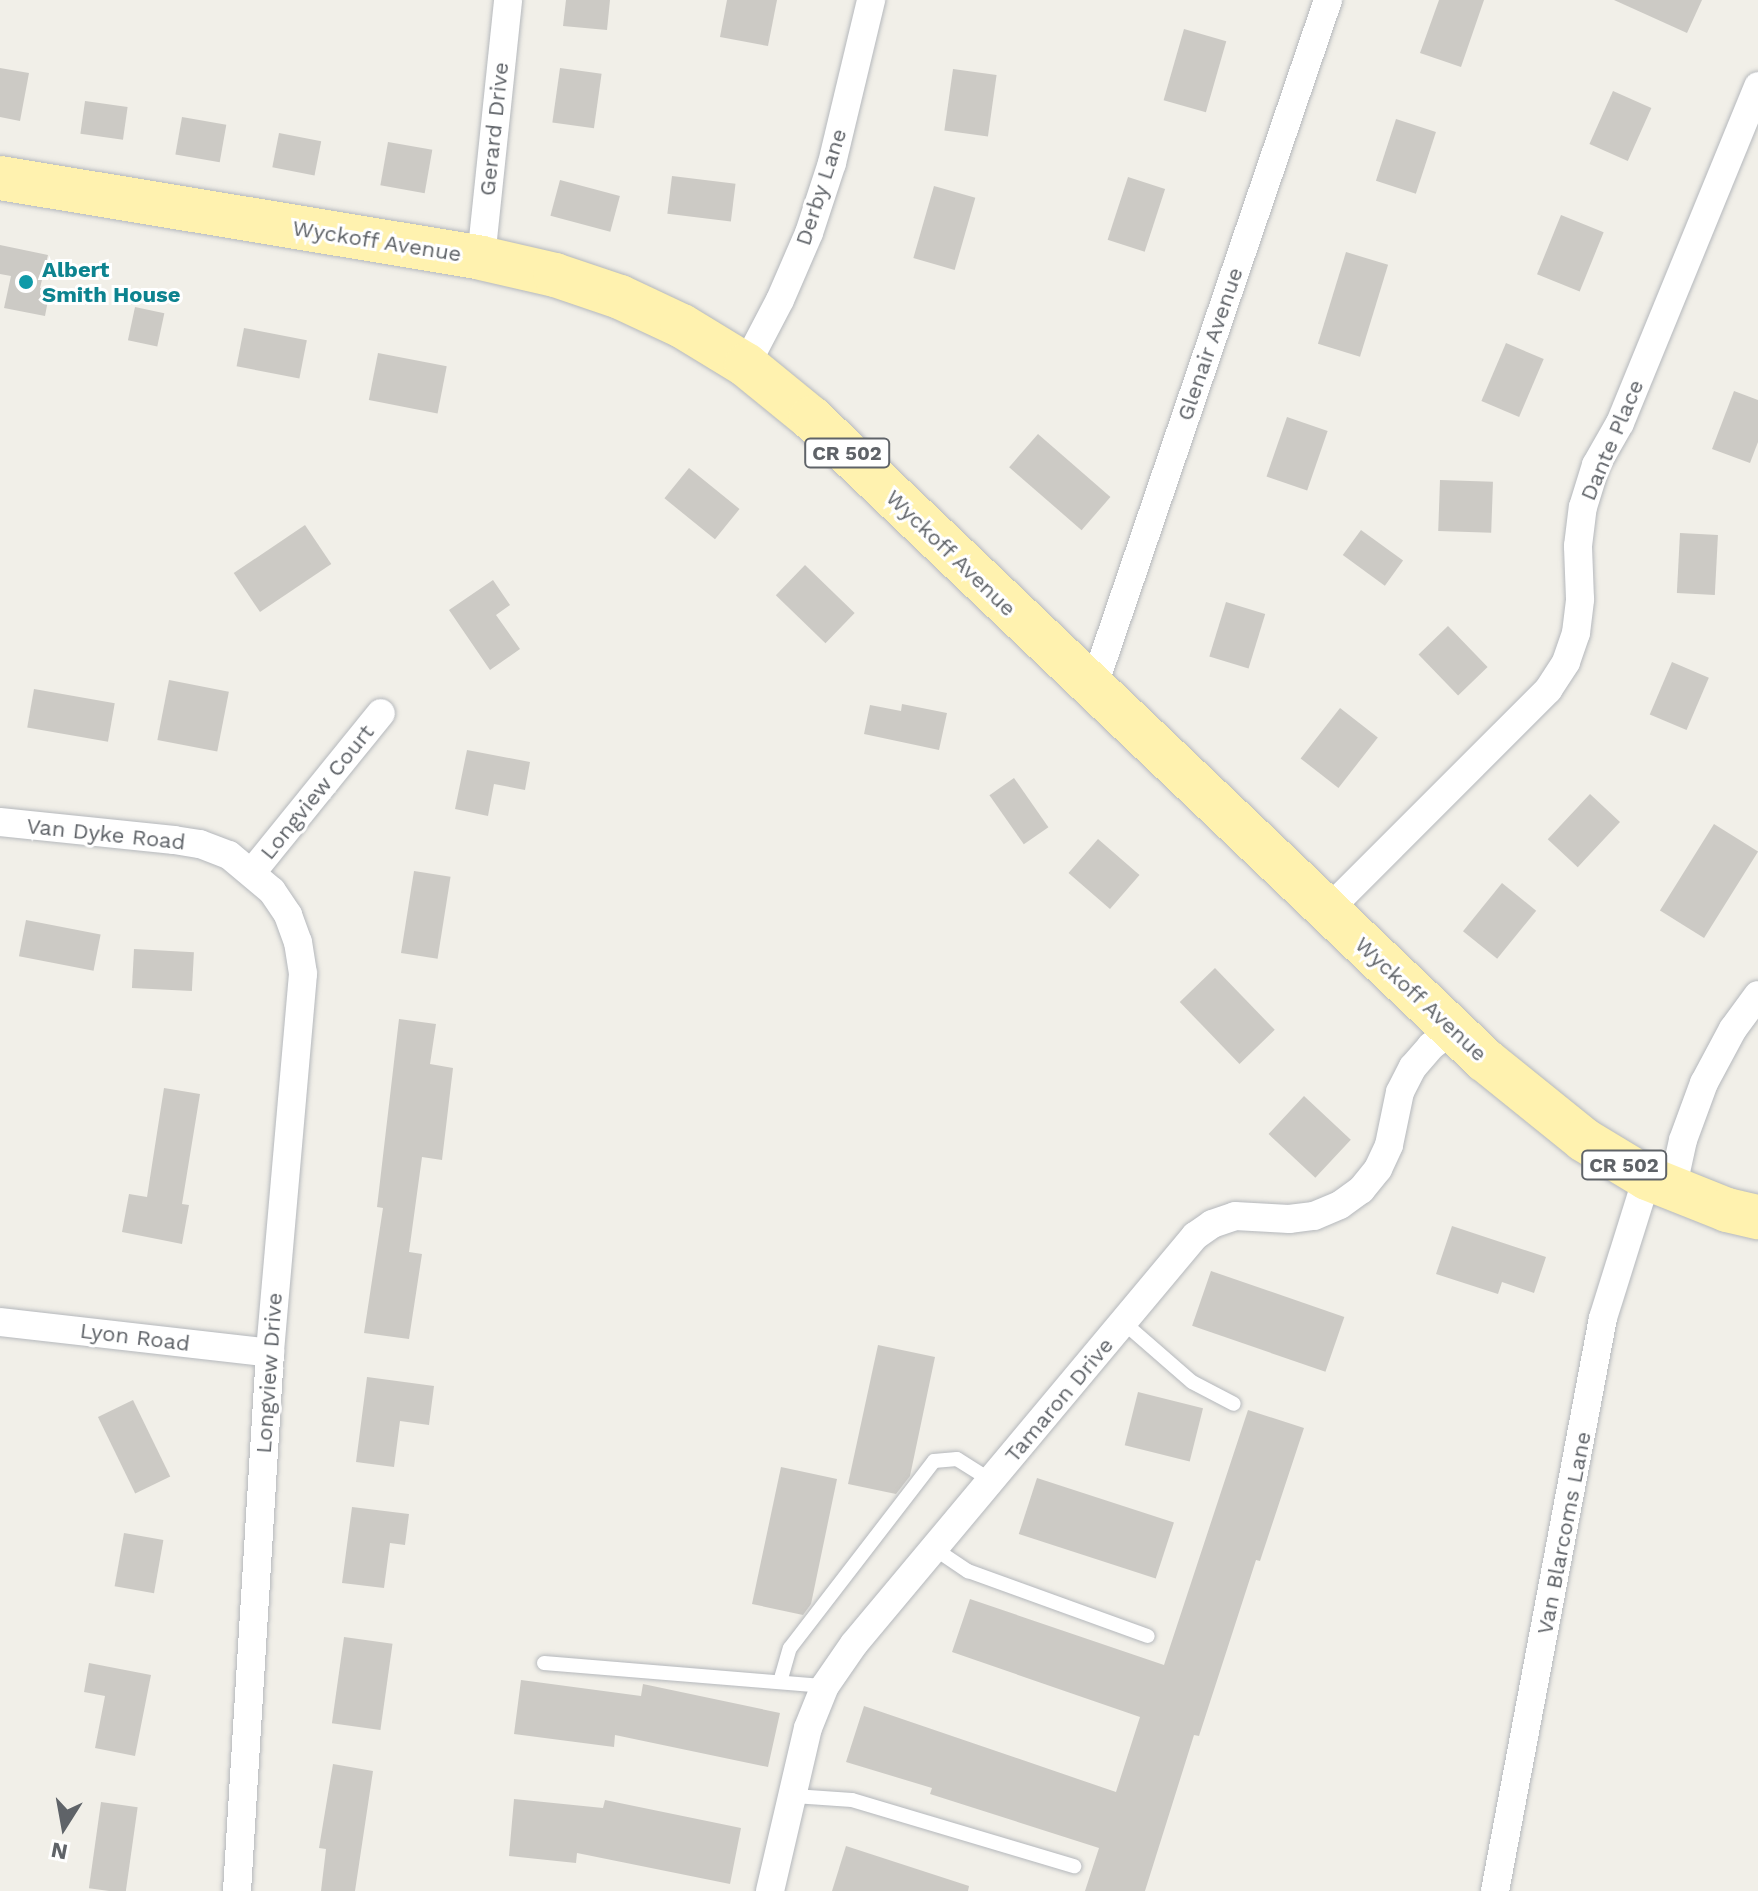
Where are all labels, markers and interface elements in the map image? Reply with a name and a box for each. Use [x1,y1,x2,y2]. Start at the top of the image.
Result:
street label: Gerard Drive [474,61,514,197]
street label: Derby Lane [790,125,852,249]
street label: Wyckoff Avenue [290,214,464,268]
place label: Albert Smith House [42,256,181,308]
street label: Glenair Avenue [1171,263,1249,425]
marker: Albert Smith House [17,273,35,291]
street label: Dante Place [1575,376,1649,504]
road number: CR 502 [803,437,891,469]
street label: Wyckoff Avenue [880,484,1022,622]
street label: Longview Court [254,719,380,865]
street label: Van Dyke Road [25,813,187,855]
street label: Wyckoff Avenue [1349,931,1493,1067]
road number: CR 502 [1580,1149,1668,1181]
street label: Longview Drive [250,1291,288,1455]
street label: Lyon Road [79,1317,191,1357]
street label: Tamaron Drive [999,1332,1119,1468]
street label: Van Blarcoms Lane [1531,1429,1597,1637]
north arrow [24,1787,104,1867]
text: N [49,1837,70,1865]

